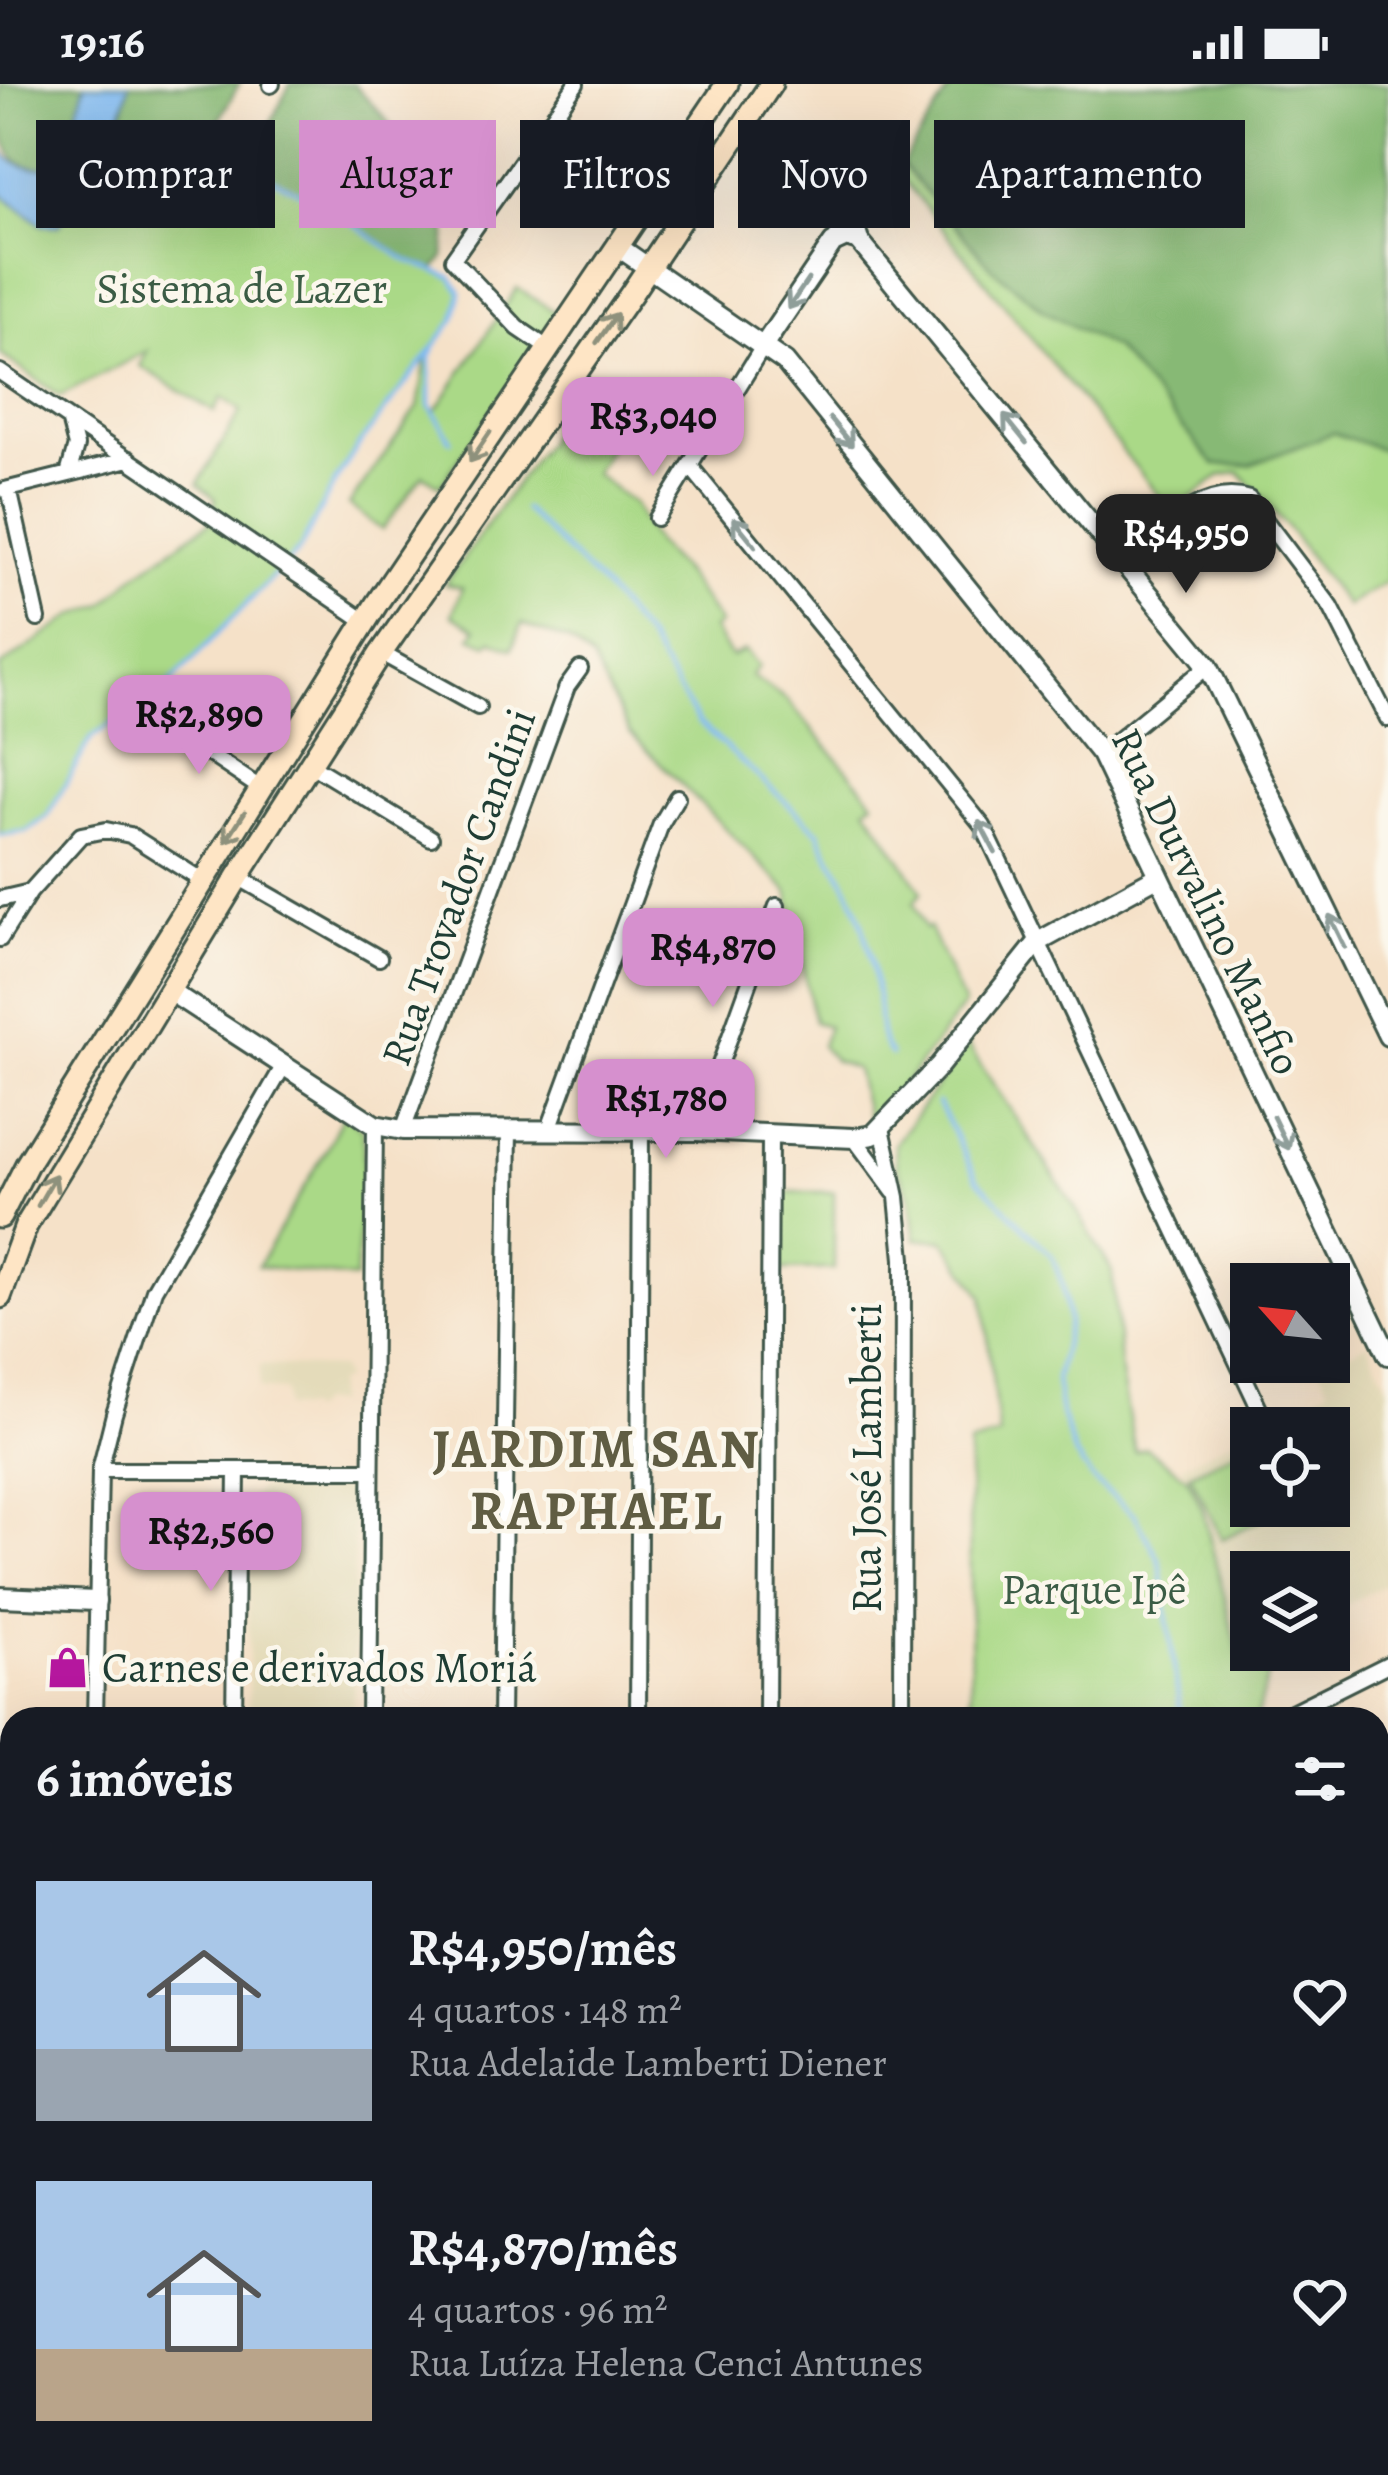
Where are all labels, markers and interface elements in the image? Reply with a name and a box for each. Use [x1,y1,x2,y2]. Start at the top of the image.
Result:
text: 19:16 [60,11,145,73]
chip: Comprar [36,120,275,228]
chip: Alugar [299,120,496,228]
chip: Filtros [520,120,714,228]
chip: Novo [738,120,910,228]
chip: Apartamento [934,120,1245,228]
park label: Sistema de Lazer [97,260,387,317]
one-way arrow [786,276,811,310]
one-way arrow [594,312,620,345]
pin: R$3,040 [542,377,764,479]
text: R$3,040 [589,389,717,442]
one-way arrow [1002,414,1029,445]
one-way arrow [828,415,854,447]
one-way arrow [468,429,493,463]
pin: R$4,950 [1075,494,1297,596]
text: R$4,950 [1123,506,1249,559]
one-way arrow [732,517,758,549]
pin: R$2,890 [88,675,310,777]
text: R$2,890 [135,687,263,740]
street label: Rua Trovador Candini [367,700,549,1074]
street label: Rua Durvalino Manfio [1098,718,1316,1084]
one-way arrow [223,809,248,843]
one-way arrow [975,821,998,856]
pin: R$4,870 [602,908,824,1010]
one-way arrow [1325,914,1347,950]
text: R$4,870 [650,920,776,973]
pin: R$1,780 [555,1059,777,1161]
text: R$1,780 [605,1071,727,1124]
one-way arrow [1271,1114,1293,1150]
one-way arrow [35,1173,59,1208]
north arrow [1230,1263,1350,1383]
map controls [1230,1263,1350,1671]
street label: Rua José Lamberti [838,1303,895,1613]
button: locate [1230,1407,1350,1527]
district label: JARDIM SAN RAPHAEL [432,1412,762,1548]
pin: R$2,560 [100,1492,322,1594]
text: R$2,560 [148,1504,274,1557]
button: layers [1230,1551,1350,1671]
park label: Parque Ipê [1001,1561,1187,1618]
place label: Carnes e derivados Moriá [102,1639,537,1696]
shop icon: Carnes e derivados Moriá [45,1644,91,1690]
text: 6 imóveis [36,1744,234,1814]
icon: filters [1287,1746,1353,1812]
text: R$4,950/mês [408,1913,677,1983]
icon: home [132,1929,276,2073]
icon: heart [1287,1968,1353,2034]
text: 4 quartos · 148 m² [408,1983,682,2036]
text: Rua Adelaide Lamberti Diener [408,2036,887,2089]
text: R$4,870/mês [408,2213,678,2283]
icon: home [132,2229,276,2373]
icon: heart [1287,2268,1353,2334]
text: 4 quartos · 96 m² [408,2283,668,2336]
text: Rua Luíza Helena Cenci Antunes [408,2336,923,2389]

